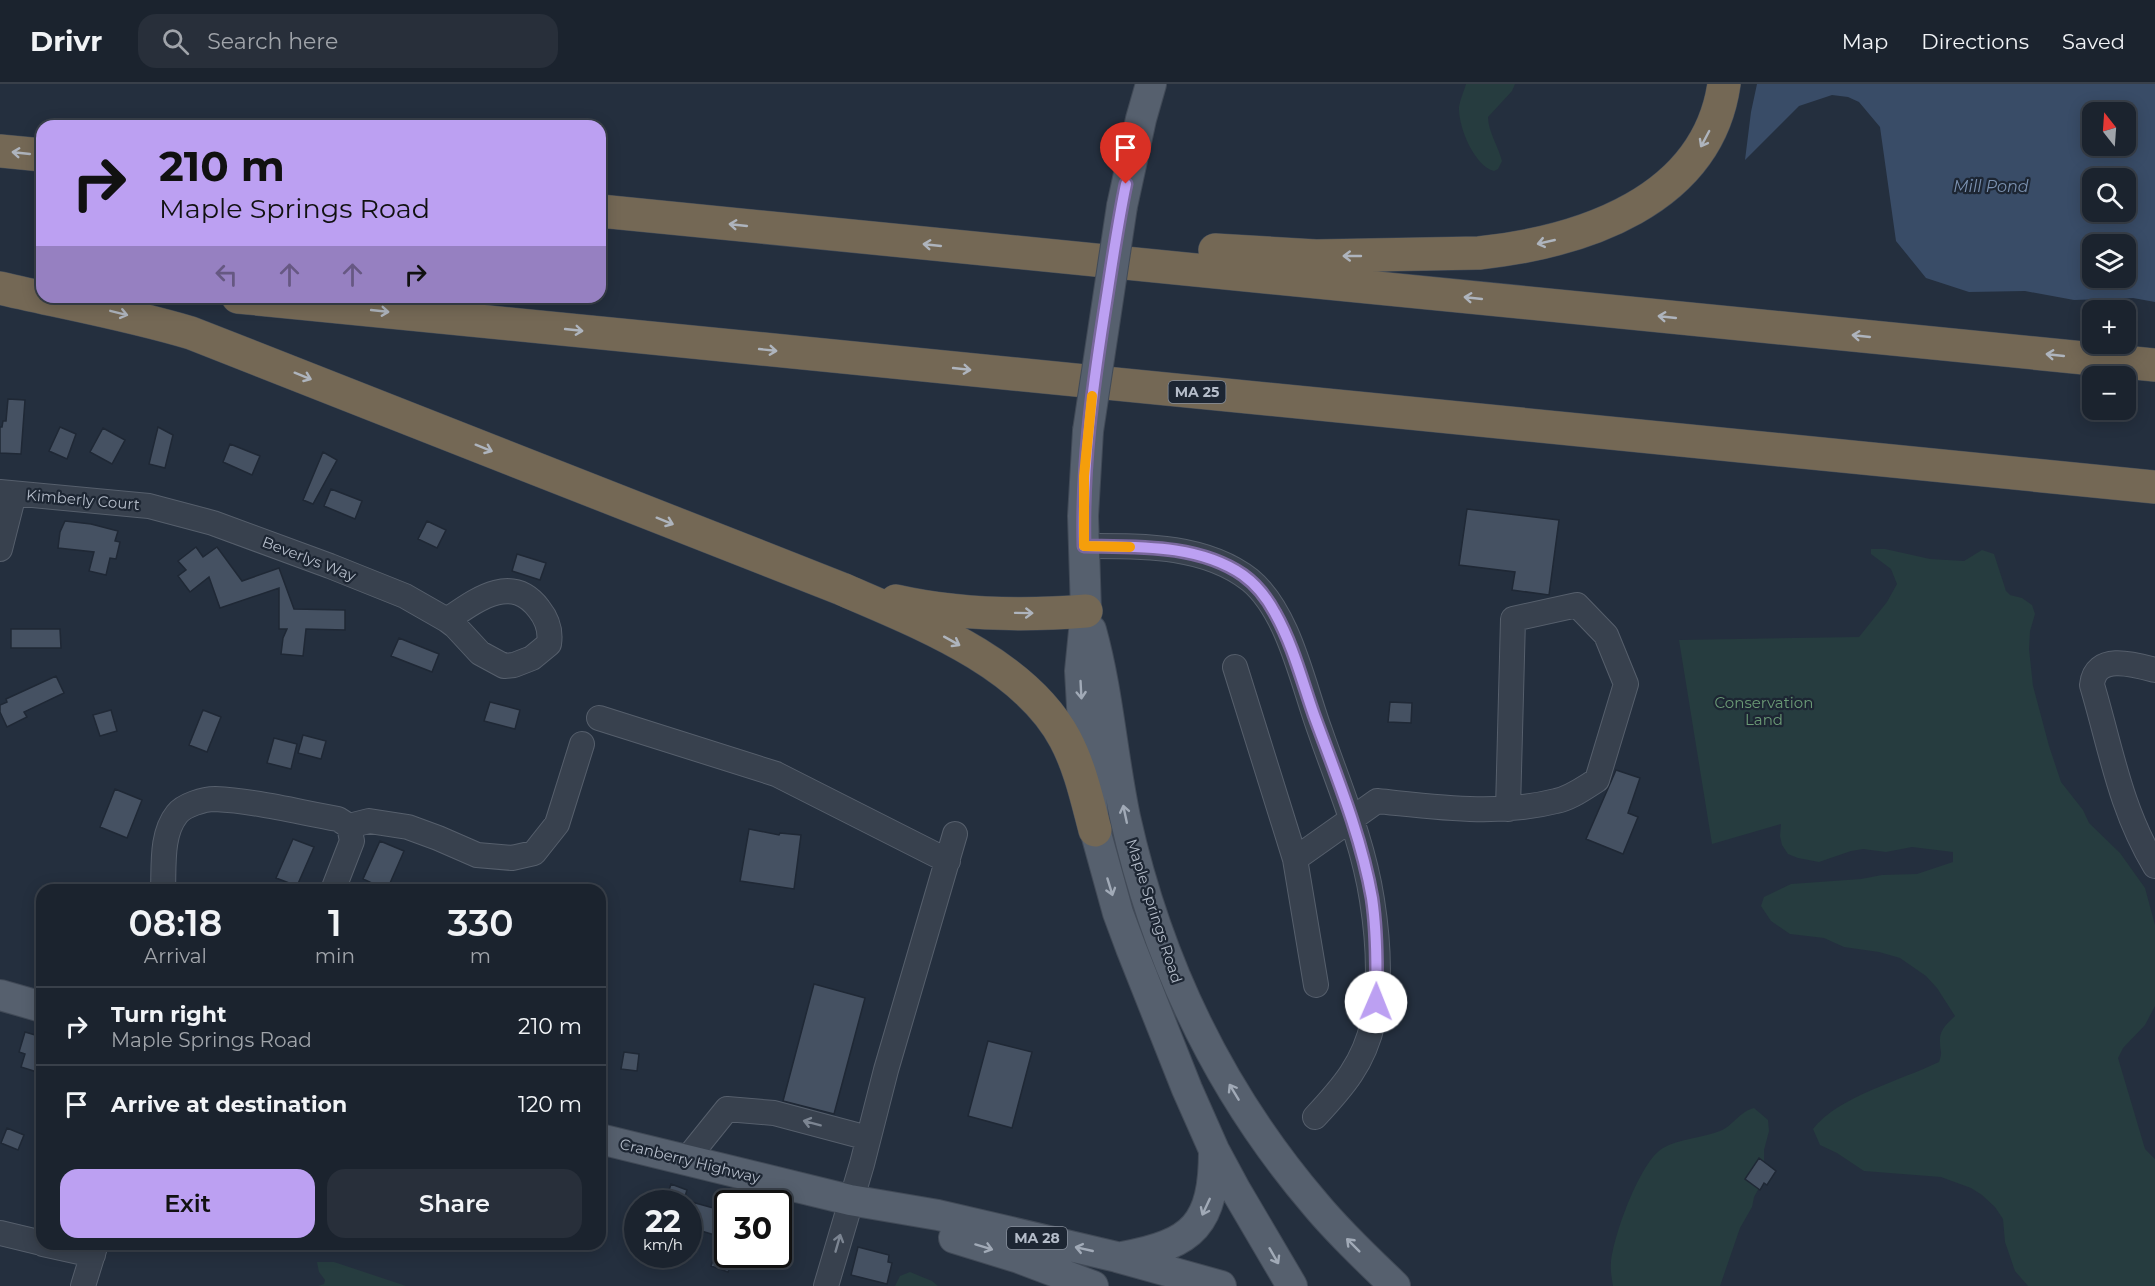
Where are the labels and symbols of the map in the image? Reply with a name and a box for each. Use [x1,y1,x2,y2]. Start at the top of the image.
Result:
north arrow [2082,102,2136,156]
pin [1100,122,1151,184]
one-way arrow [1699,130,1711,147]
one-way arrow [12,147,31,158]
water label: Mill Pond [1953,177,2029,196]
one-way arrow [728,219,748,230]
one-way arrow [1537,236,1556,248]
one-way arrow [922,239,942,250]
one-way arrow [1343,250,1363,262]
one-way arrow [1463,292,1483,303]
one-way arrow [370,306,389,317]
one-way arrow [109,308,128,320]
one-way arrow [1657,311,1677,322]
one-way arrow [564,325,584,336]
one-way arrow [1851,330,1871,341]
one-way arrow [758,345,778,356]
one-way arrow [2046,349,2065,360]
one-way arrow [952,364,972,375]
one-way arrow [293,371,312,382]
road number: MA 25 [1168,381,1226,403]
one-way arrow [474,443,493,454]
street label: Kimberly Court [25,485,141,514]
one-way arrow [656,516,674,527]
street label: Beverlys Way [260,532,360,585]
one-way arrow [1014,607,1034,619]
one-way arrow [943,635,960,647]
one-way arrow [1075,679,1086,699]
park label: Conservation Land [1715,693,1813,729]
one-way arrow [1119,805,1130,824]
street label: Maple Springs Road [1122,836,1187,985]
one-way arrow [1105,877,1116,896]
position arrow [1344,970,1408,1034]
one-way arrow [1228,1084,1240,1101]
one-way arrow [803,1117,822,1128]
street label: Cranberry Highway [618,1134,763,1187]
speed limit sign: 30 [714,1190,792,1268]
one-way arrow [1200,1197,1212,1215]
road number: MA 28 [1007,1227,1067,1249]
one-way arrow [833,1234,844,1253]
one-way arrow [1346,1238,1361,1253]
one-way arrow [974,1242,993,1253]
one-way arrow [1074,1243,1093,1255]
one-way arrow [1268,1247,1280,1264]

